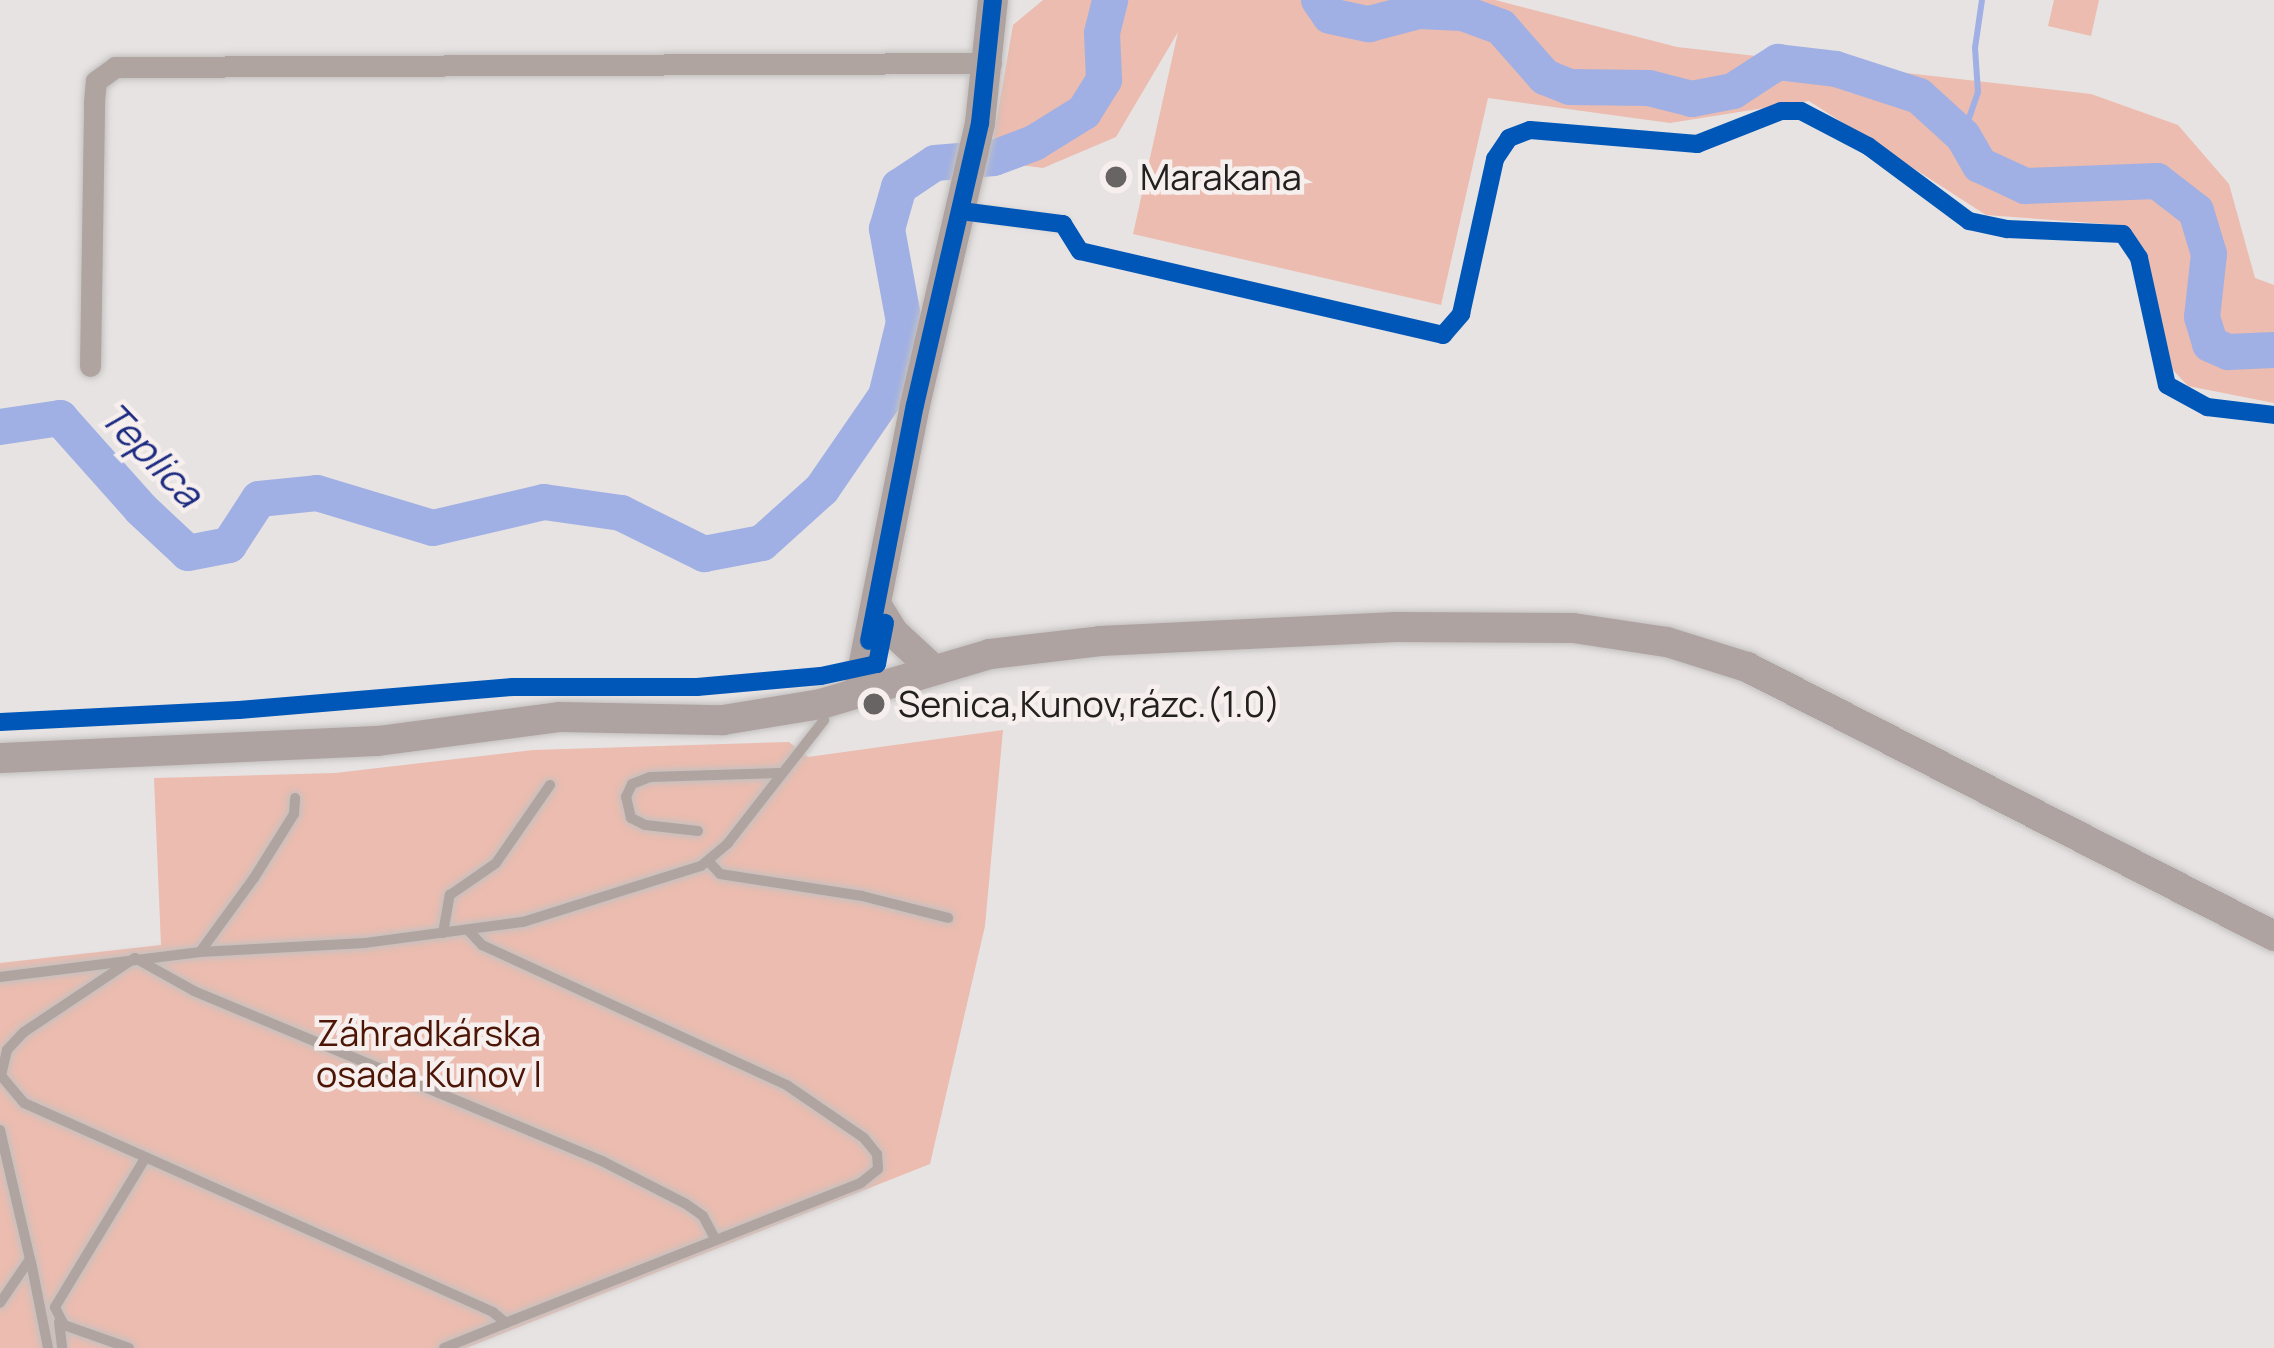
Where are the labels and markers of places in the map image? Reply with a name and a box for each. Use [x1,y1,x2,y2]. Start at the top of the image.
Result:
place label: Marakana [1140,155,1302,199]
marker: Marakana [1103,164,1129,190]
place label: Senica,Kunov,rázc.(1.0) [898,682,1281,726]
marker: Senica,Kunov,rázc.(1.0) [861,691,887,717]

